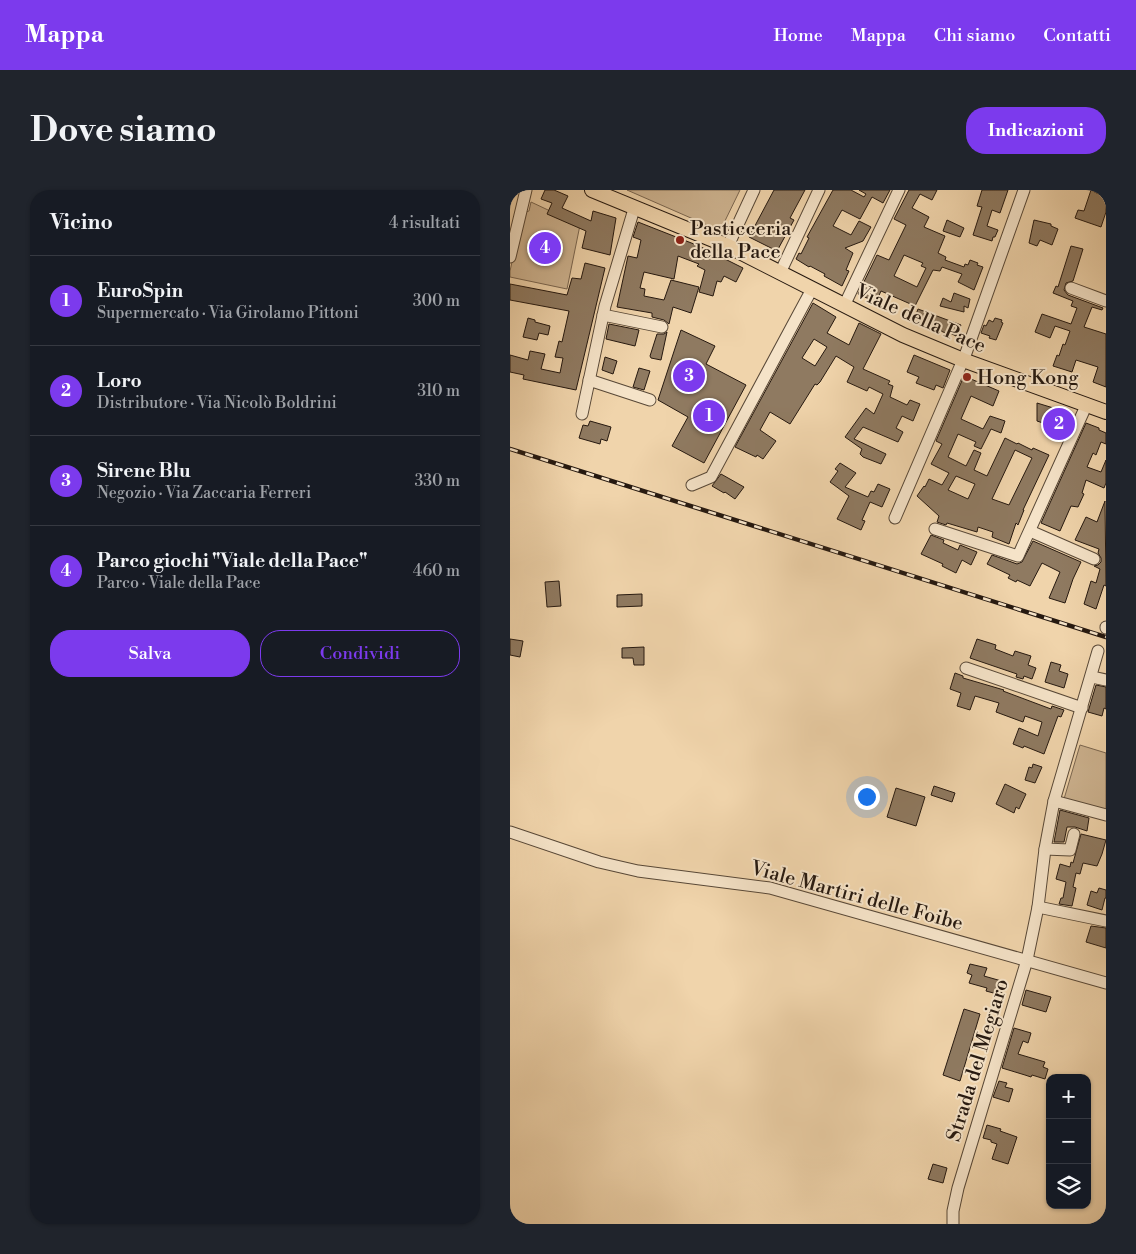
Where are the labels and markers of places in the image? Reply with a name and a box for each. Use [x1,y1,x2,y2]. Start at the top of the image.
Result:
place label: Pasticceria della Pace [690,217,792,265]
pin: 4 [529,229,561,267]
marker: Pasticceria della Pace [674,234,686,246]
pin: 3 [673,357,705,395]
place label: Hong Kong [977,366,1079,391]
marker: Hong Kong [961,371,973,383]
pin: 1 [693,397,725,435]
pin: 2 [1043,405,1075,443]

